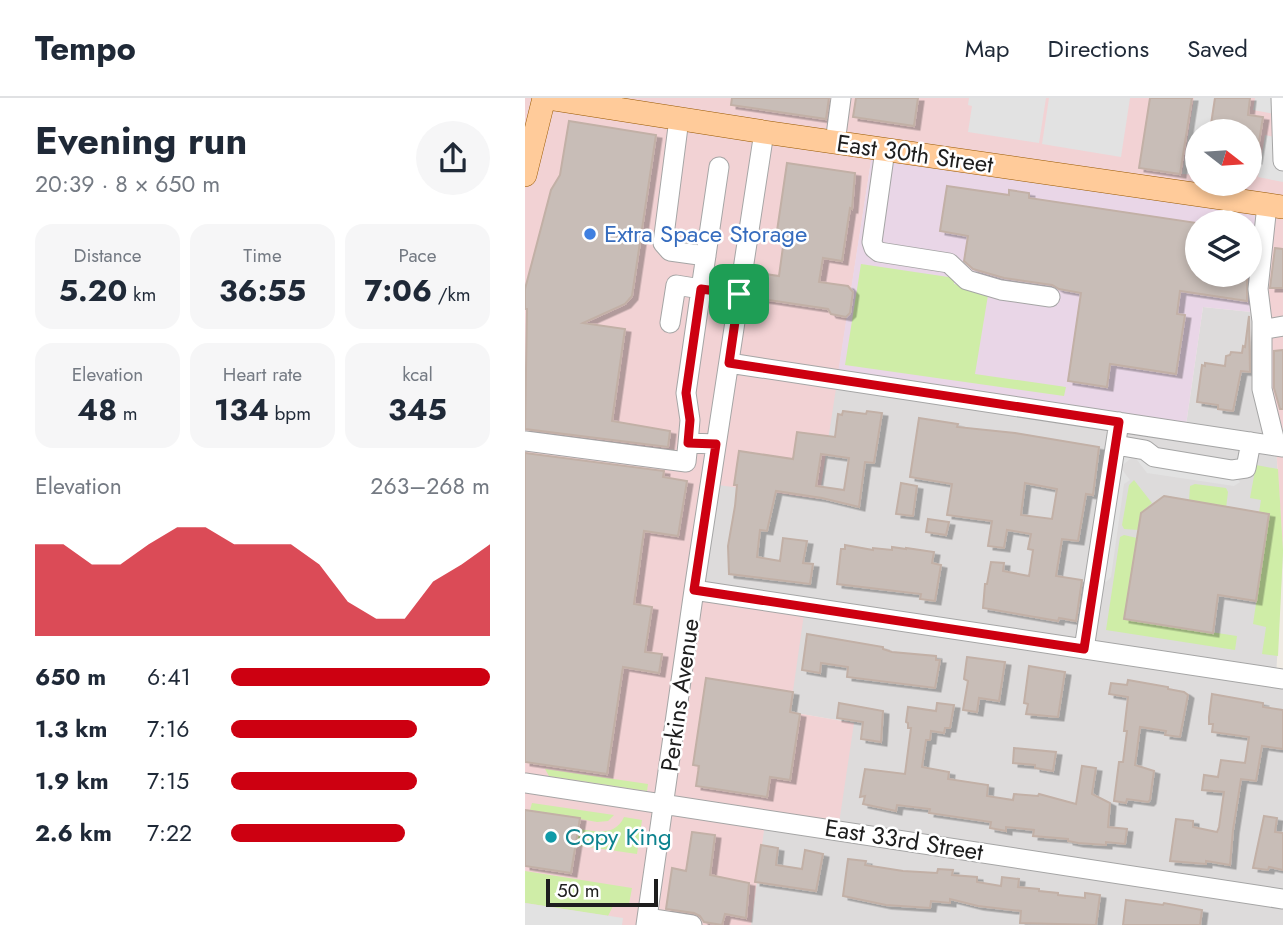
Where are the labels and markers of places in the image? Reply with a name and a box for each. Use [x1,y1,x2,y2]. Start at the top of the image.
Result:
place label: Extra Space Storage [604,216,807,251]
marker: Extra Space Storage [582,226,598,242]
pin [709,264,769,324]
place label: Copy King [565,819,672,854]
marker: Copy King [543,829,559,845]

